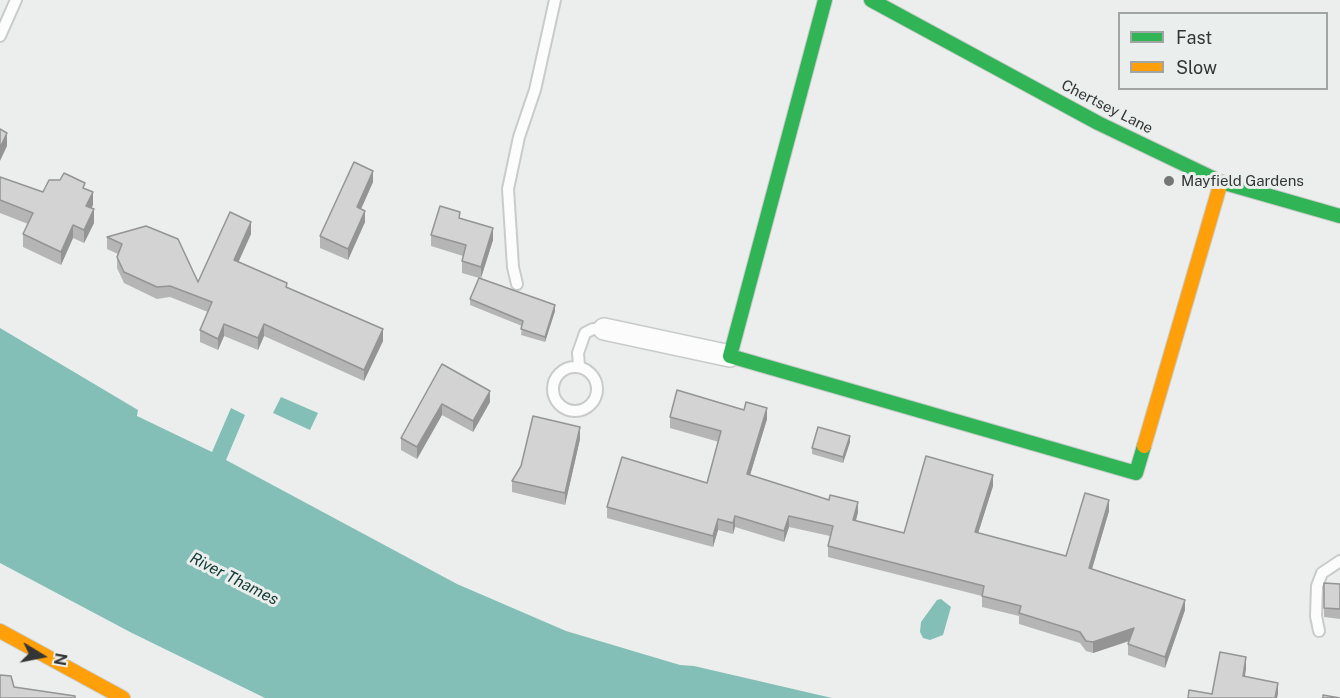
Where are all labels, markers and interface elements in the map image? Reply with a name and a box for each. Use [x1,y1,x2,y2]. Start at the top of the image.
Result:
legend [1118,12,1328,90]
text: Fast [1176,27,1212,48]
text: Slow [1176,57,1217,78]
street label: Chertsey Lane [1058,76,1156,138]
place label: Mayfield Gardens [1181,172,1304,190]
marker: Mayfield Gardens [1162,174,1176,188]
water label: River Thames [187,548,281,610]
north arrow [12,626,72,686]
text: N [50,651,71,667]

